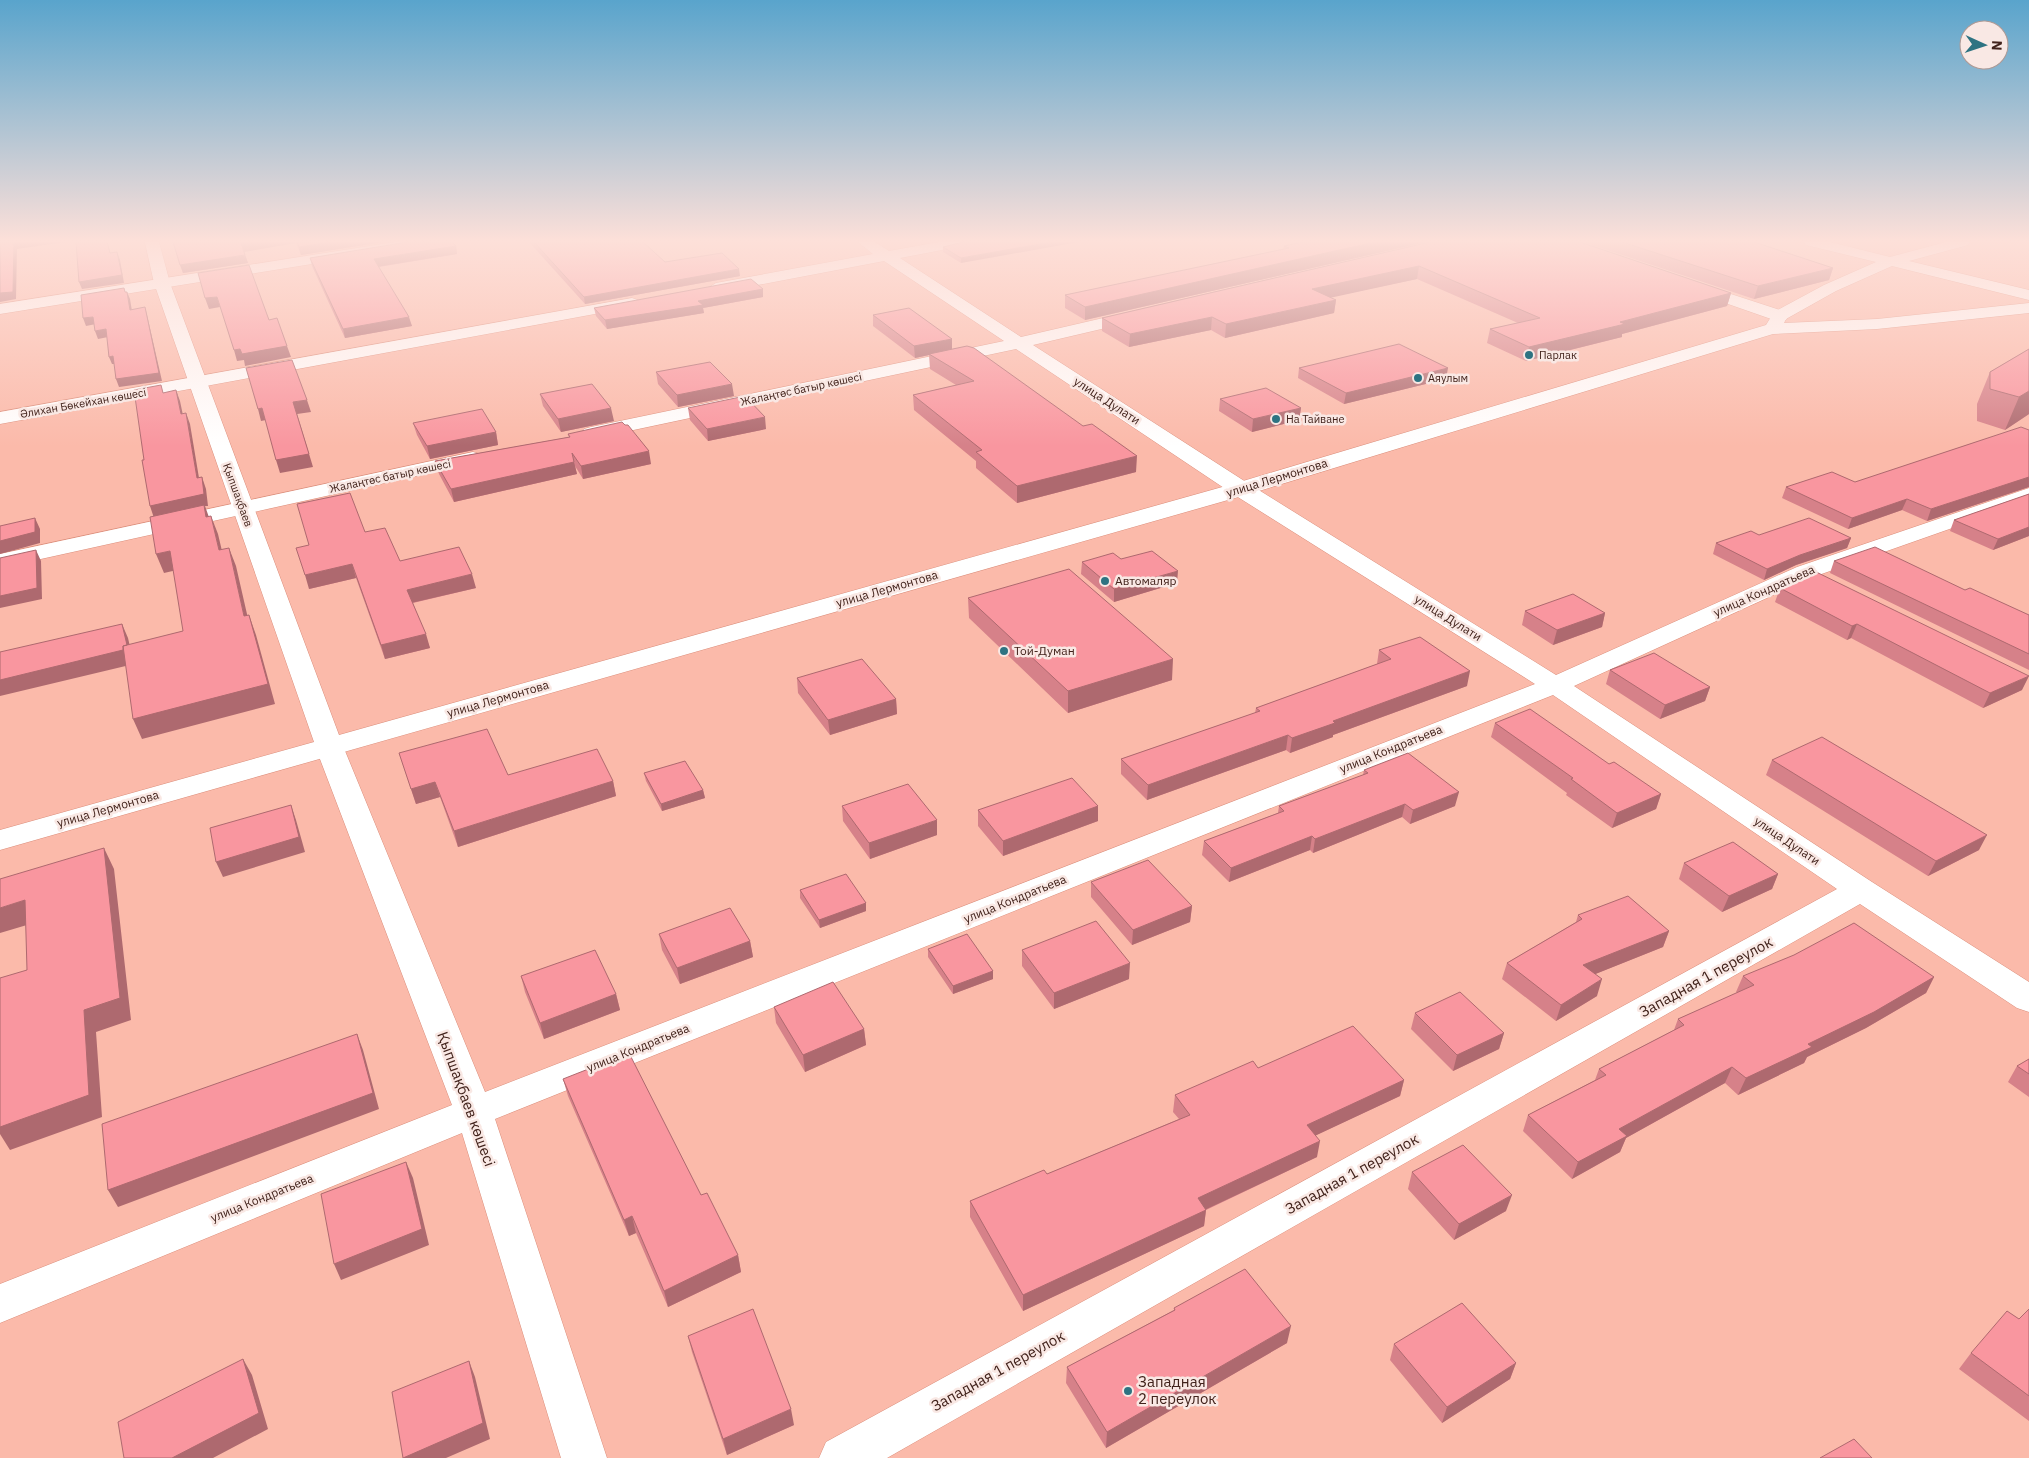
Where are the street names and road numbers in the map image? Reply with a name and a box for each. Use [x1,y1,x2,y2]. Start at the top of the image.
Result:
street label: Жалаңтөс батыр көшесі [739,369,863,409]
street label: улица Дулати [1071,374,1143,428]
street label: Әлихан Бөкейхан көшесі [19,385,147,421]
street label: улица Лермонтова [1224,455,1330,500]
street label: Жалаңтөс батыр көшесі [328,456,452,496]
street label: Қыпшақбаев [220,461,256,529]
street label: улица Кондратьева [1711,561,1817,620]
street label: улица Лермонтова [834,567,940,610]
street label: улица Дулати [1412,591,1485,644]
street label: улица Лермонтова [445,677,551,720]
street label: улица Кондратьева [1337,721,1445,776]
street label: улица Лермонтова [55,787,161,830]
street label: улица Дулати [1751,813,1823,868]
street label: улица Кондратьева [961,871,1069,926]
street label: Западная 1 переулок [1636,932,1776,1021]
street label: улица Кондратьева [584,1020,692,1075]
street label: Қыпшақбаев көшесі [433,1029,500,1169]
street label: Западная 1 переулок [1282,1129,1422,1218]
street label: улица Кондратьева [208,1170,316,1225]
street label: Западная 1 переулок [928,1326,1068,1415]

